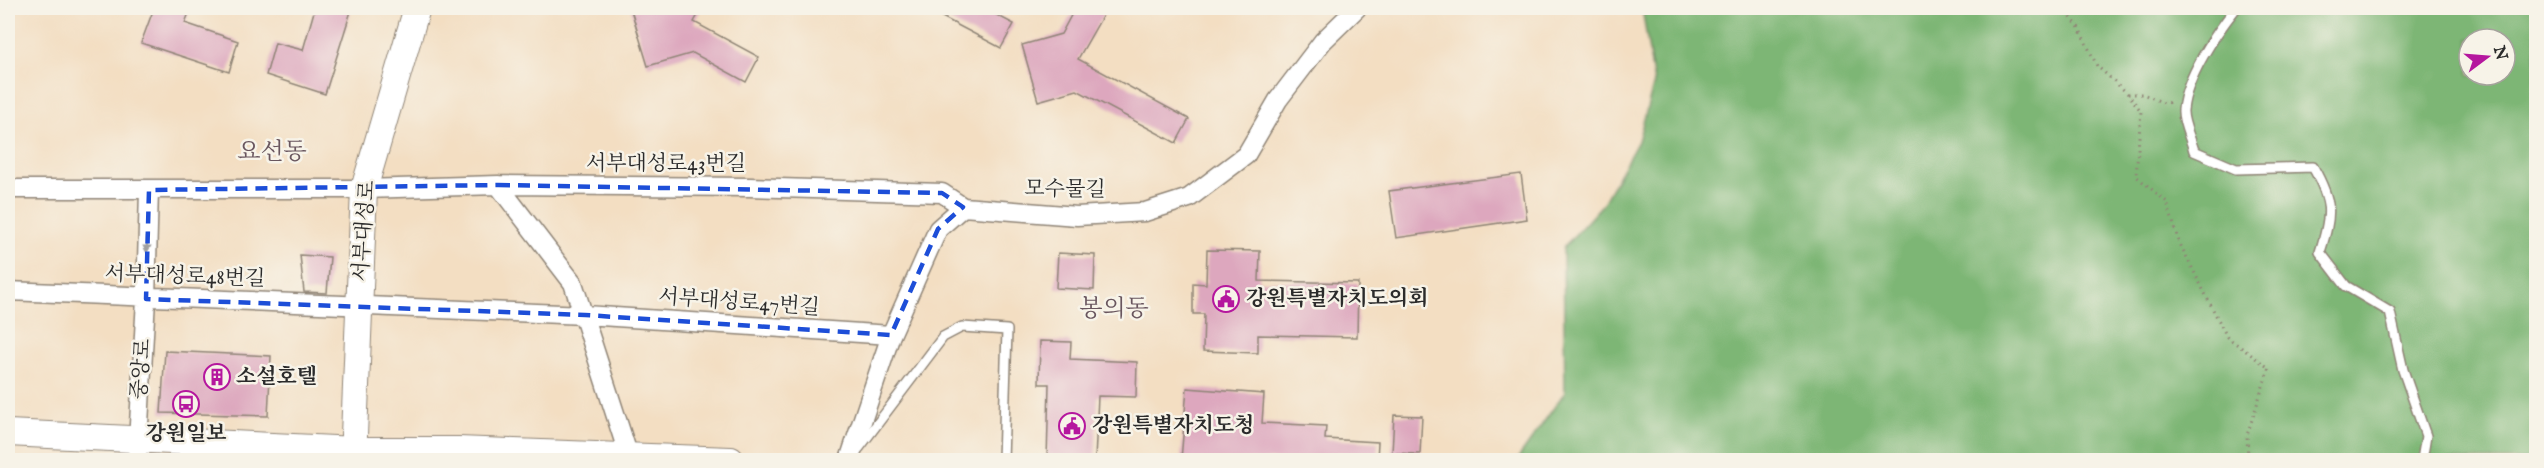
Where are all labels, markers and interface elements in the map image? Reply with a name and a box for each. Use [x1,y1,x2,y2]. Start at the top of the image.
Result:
north arrow [2457,27,2517,87]
text: N [2488,43,2511,63]
district label: 요선동 [237,137,307,168]
street label: 서부대성로43번길 [586,151,746,178]
street label: 모수물길 [1024,176,1106,204]
street label: 서부대성로 [348,179,382,283]
one-way arrow [143,235,152,254]
street label: 서부대성로48번길 [104,261,266,293]
street label: 서부대성로47번길 [658,284,820,322]
public building icon: 강원특별자치도의회 [1211,284,1241,314]
place label: 강원특별자치도의회 [1246,286,1429,313]
district label: 봉의동 [1079,294,1149,325]
street label: 중앙로 [126,338,158,400]
building icon: 소설호텔 [202,362,232,392]
place label: 소설호텔 [236,364,317,391]
bus stop icon: 강원일보 [171,389,201,419]
public building icon: 강원특별자치도청 [1057,411,1087,441]
place label: 강원특별자치도청 [1092,413,1254,440]
place label: 강원일보 [145,421,227,448]

